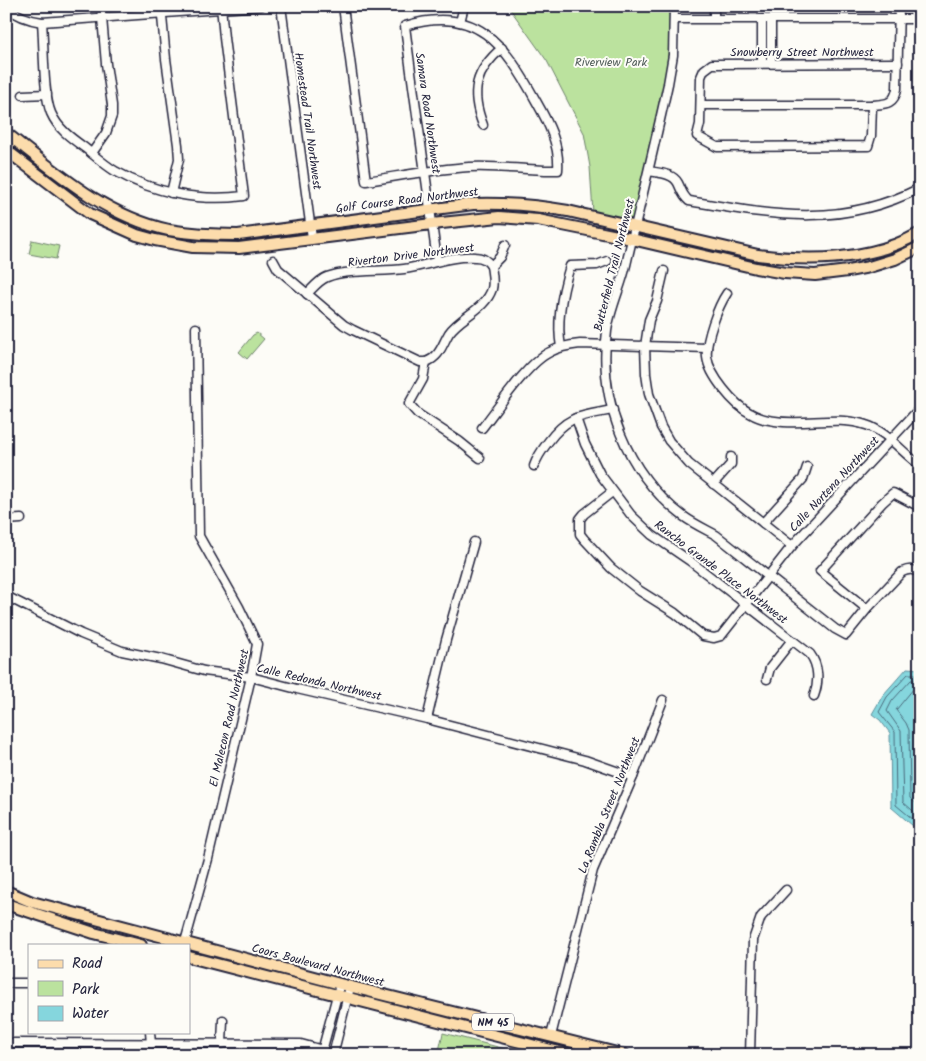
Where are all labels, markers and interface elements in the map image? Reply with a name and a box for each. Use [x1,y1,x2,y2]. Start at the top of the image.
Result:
street label: Snowberry Street Northwest [730,43,874,62]
street label: Homestead Trail Northwest [288,51,327,191]
street label: Samara Road Northwest [410,51,445,175]
park label: Riverview Park [575,53,647,72]
street label: Golf Course Road Northwest [335,182,480,219]
street label: Butterfield Trail Northwest [589,196,640,333]
street label: Riverton Drive Northwest [347,238,476,273]
street label: Calle Nortena Northwest [785,432,884,537]
street label: Rancho Grande Place Northwest [650,516,792,629]
street label: El Malecon Road Northwest [204,647,255,789]
street label: Calle Redonda Northwest [255,659,383,706]
street label: La Rambla Street Northwest [573,734,646,876]
street label: Coors Boulevard Northwest [250,939,387,992]
legend [28,944,190,1034]
text: Road [72,952,103,976]
text: Park [72,978,100,1002]
text: Water [72,1002,109,1026]
road number: NM 45 [472,1014,514,1030]

